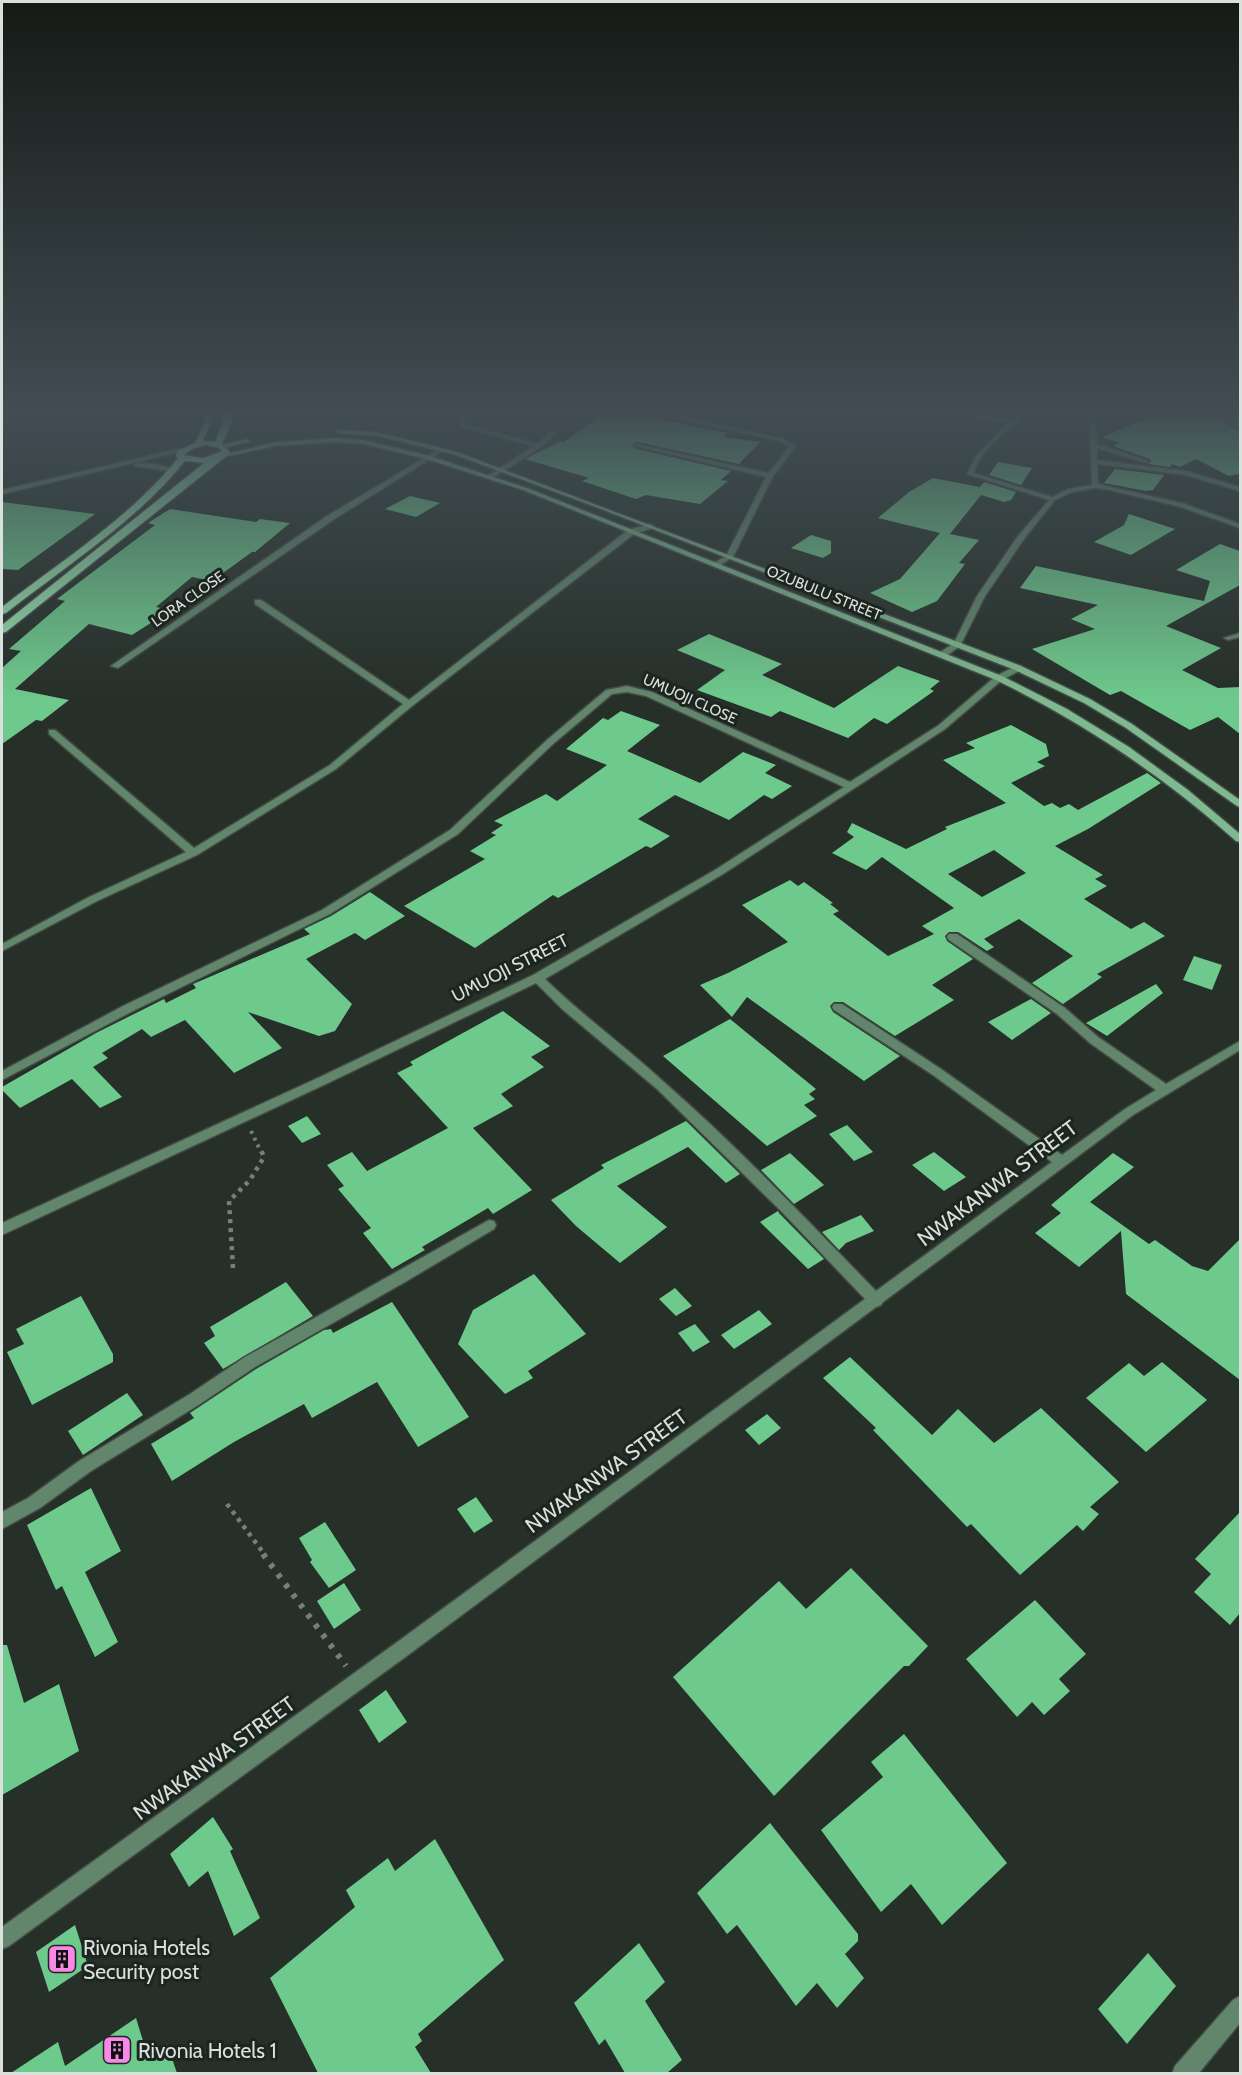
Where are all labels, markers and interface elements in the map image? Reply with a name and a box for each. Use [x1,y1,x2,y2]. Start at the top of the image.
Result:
street label: OZUBULU STREET [764,562,884,624]
street label: LORA CLOSE [148,567,228,631]
street label: UMUOJI CLOSE [640,670,740,728]
street label: UMUOJI STREET [448,929,572,1007]
street label: NWAKANWA STREET [912,1115,1082,1251]
street label: NWAKANWA STREET [520,1404,692,1538]
street label: NWAKANWA STREET [128,1691,300,1825]
place label: Rivonia Hotels Security post [83,1935,210,1984]
building icon: Rivonia Hotels Security post [46,1943,78,1975]
building icon: Rivonia Hotels 1 [101,2034,133,2066]
place label: Rivonia Hotels 1 [138,2038,277,2063]

